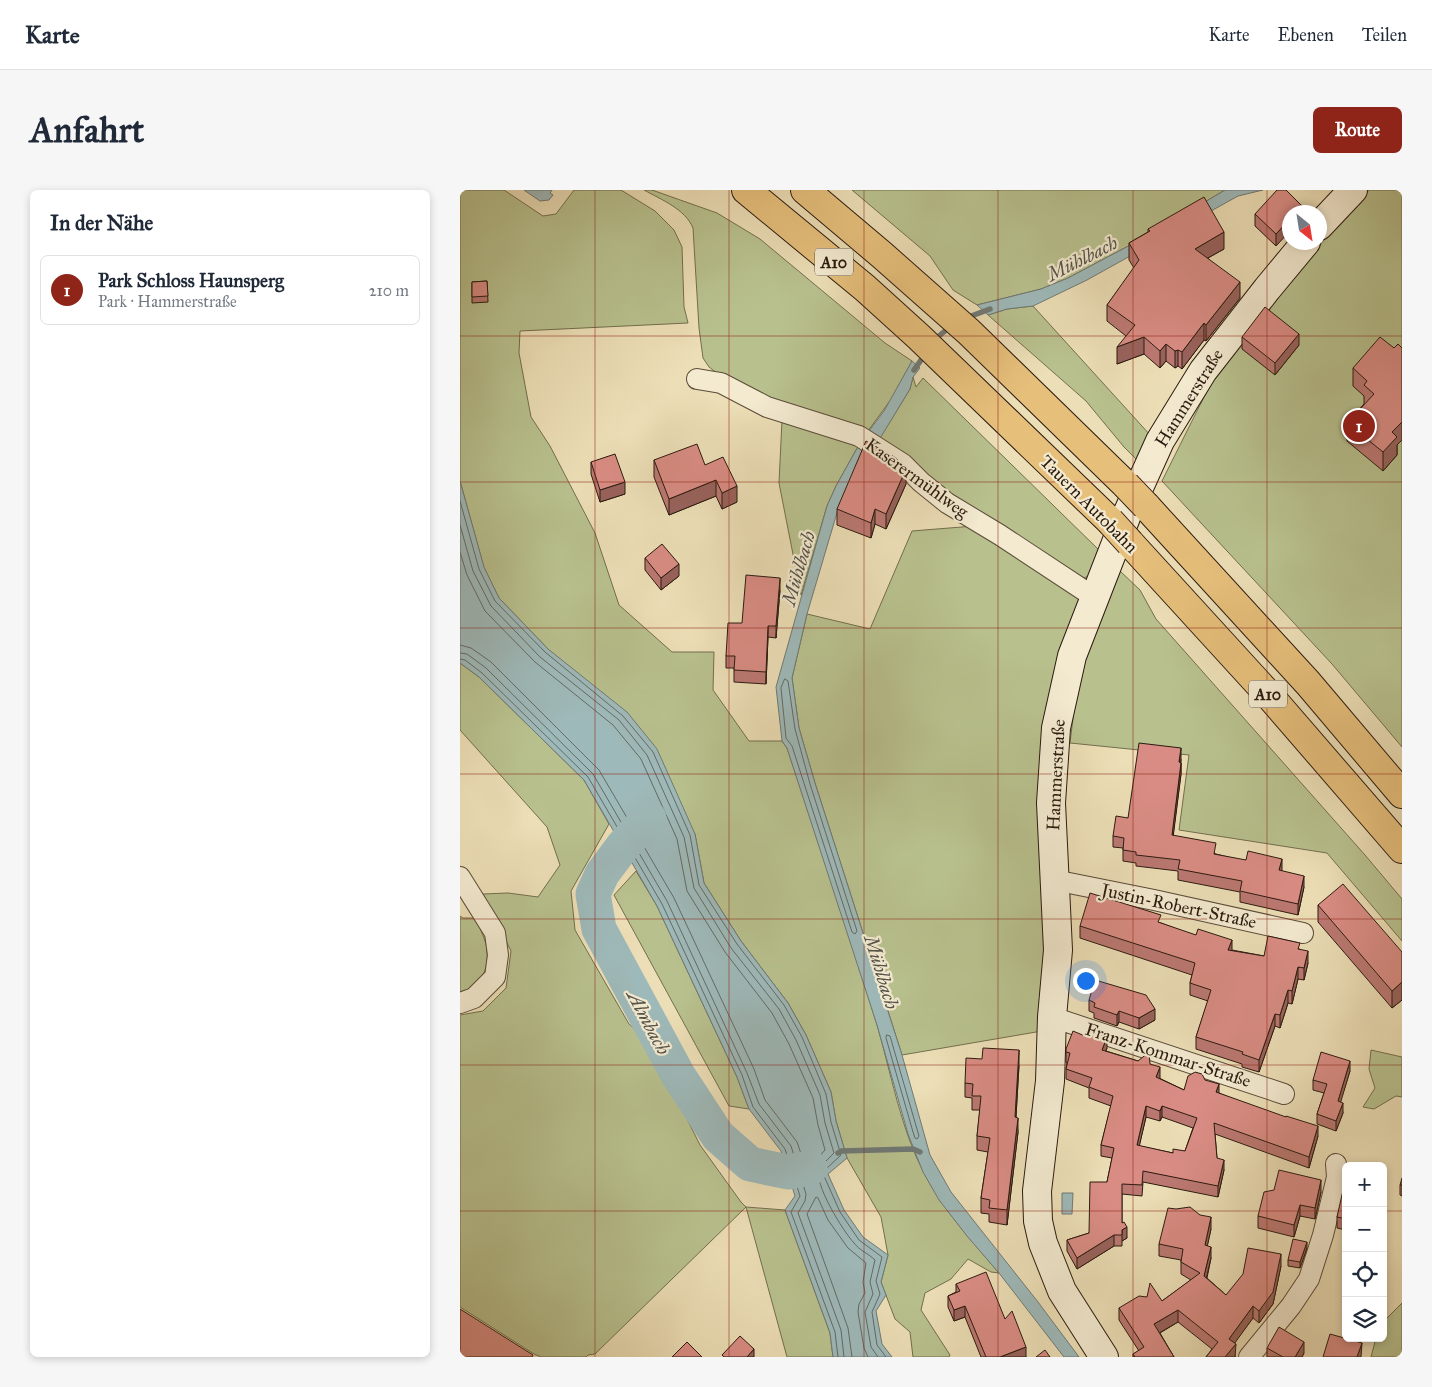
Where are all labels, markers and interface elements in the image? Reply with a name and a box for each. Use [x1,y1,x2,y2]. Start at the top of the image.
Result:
text: Karte [25,20,80,50]
text: Karte [1209,24,1250,46]
text: Ebenen [1278,24,1334,46]
text: Teilen [1362,24,1407,46]
button: Route [1313,107,1402,153]
text: Anfahrt [30,109,144,152]
north arrow [1282,205,1327,250]
text: In der Nähe [50,210,153,236]
water label: Mühlbach [1041,231,1121,287]
road number: A10 [815,248,853,276]
text: Park Schloss Haunsperg [98,269,284,292]
text: 1 [64,281,70,300]
text: 210 m [369,281,409,300]
text: Park · Hammerstraße [98,292,237,311]
street label: Hammerstraße [1150,345,1228,451]
pin: 1 [1343,407,1375,445]
street label: Kaserermühlweg [861,433,973,524]
street label: Tauern Autobahn [1035,450,1143,558]
water label: Mühlbach [776,528,820,610]
road number: A10 [1249,680,1287,708]
street label: Hammerstraße [1042,719,1070,831]
street label: Justin-Robert-Straße [1097,878,1258,934]
water label: Mühlbach [859,930,904,1012]
your location [1073,968,1099,994]
water label: Almbach [621,984,675,1059]
street label: Franz-Kommar-Straße [1082,1018,1254,1092]
map controls [1342,1162,1387,1342]
button: + [1342,1162,1387,1207]
button: − [1342,1207,1387,1252]
button: locate [1342,1252,1387,1297]
button: layers [1342,1297,1387,1342]

